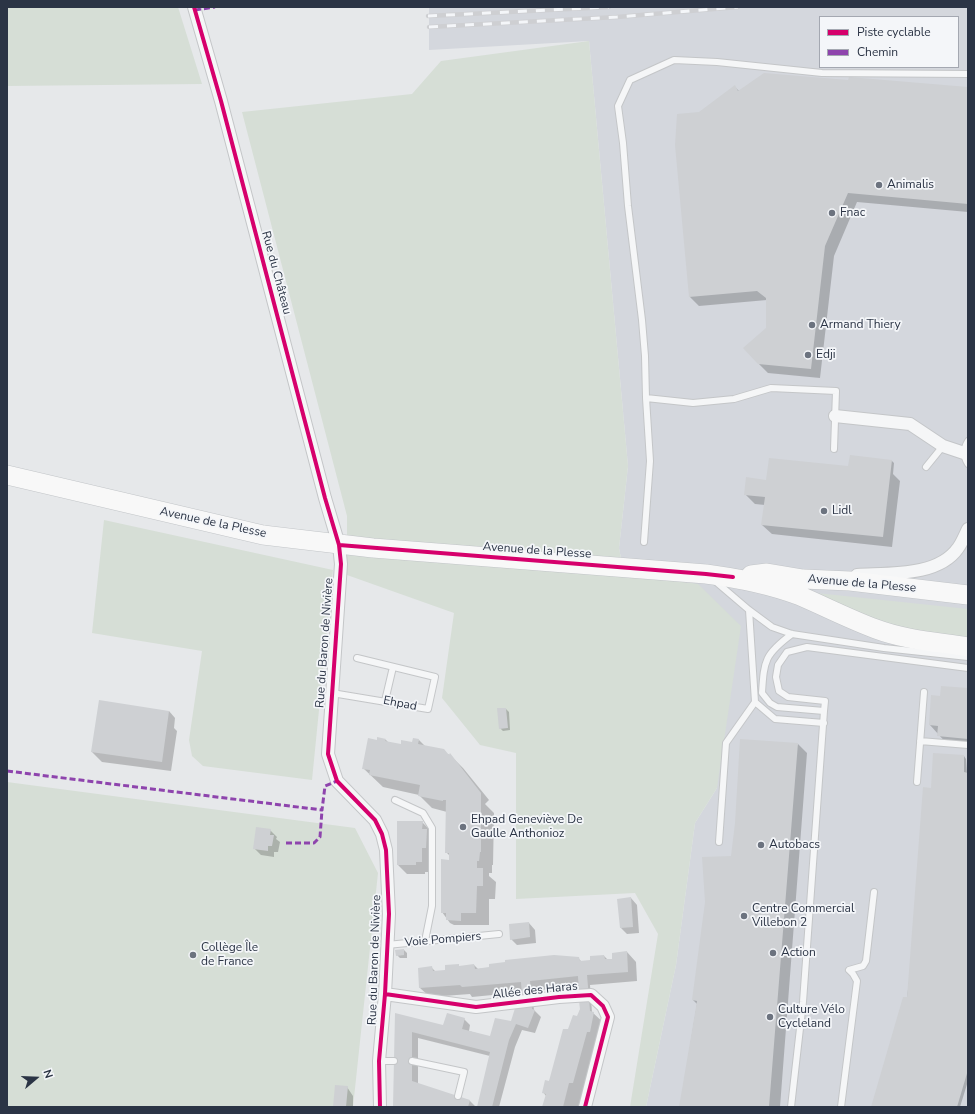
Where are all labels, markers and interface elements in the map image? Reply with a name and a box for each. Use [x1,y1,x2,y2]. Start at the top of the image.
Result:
legend [819,16,959,68]
text: Piste cyclable [857,24,931,40]
text: Chemin [857,44,898,60]
place label: Animalis [887,178,934,192]
marker: Animalis [874,180,884,190]
place label: Fnac [840,206,865,220]
marker: Fnac [827,208,837,218]
street label: Rue du Château [258,230,294,316]
place label: Armand Thiery [820,318,901,332]
marker: Armand Thiery [807,320,817,330]
place label: Edji [816,348,836,362]
marker: Edji [803,350,813,360]
place label: Lidl [832,504,852,518]
street label: Avenue de la Plesse [158,505,268,541]
marker: Lidl [819,506,829,516]
street label: Avenue de la Plesse [482,540,592,562]
street label: Avenue de la Plesse [807,572,917,596]
street label: Rue du Baron de Nivière [313,577,337,709]
street label: Ehpad [382,694,418,714]
place label: Ehpad Geneviève De Gaulle Anthonioz [471,813,583,841]
marker: Ehpad Geneviève De Gaulle Anthonioz [458,822,468,832]
place label: Autobacs [769,838,820,852]
marker: Autobacs [756,840,766,850]
street label: Rue du Baron de Nivière [366,895,384,1025]
place label: Centre Commercial Villebon 2 [752,902,854,930]
marker: Centre Commercial Villebon 2 [739,911,749,921]
street label: Voie Pompiers [404,929,482,951]
place label: Collège Île de France [201,941,258,969]
place label: Action [781,946,816,960]
marker: Action [768,948,778,958]
marker: Collège Île de France [188,950,198,960]
street label: Allée des Haras [492,979,578,1003]
place label: Culture Vélo Cycleland [778,1003,845,1031]
marker: Culture Vélo Cycleland [765,1012,775,1022]
north arrow [16,1058,56,1098]
text: N [39,1068,56,1080]

